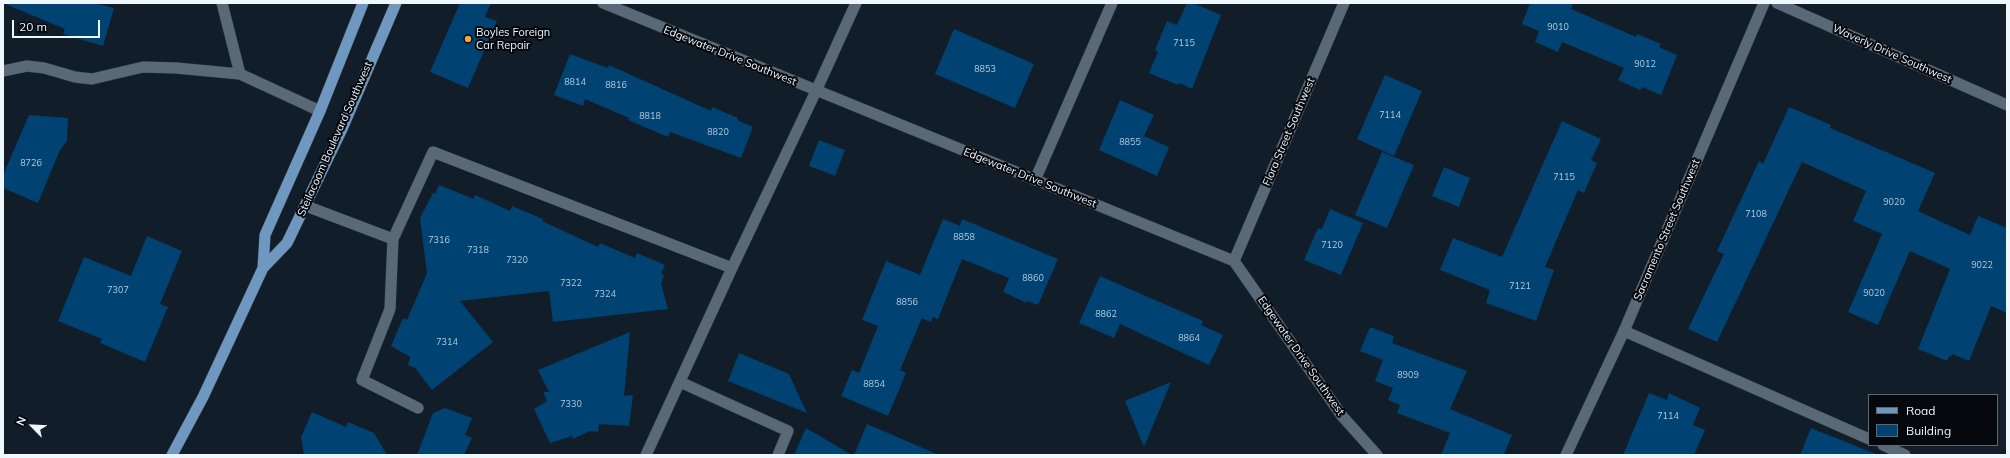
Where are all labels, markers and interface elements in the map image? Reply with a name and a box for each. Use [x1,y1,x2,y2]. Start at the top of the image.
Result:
scale bar [14,12,102,38]
text: 20 m [19,19,47,34]
house number: 9010 [1547,22,1569,32]
street label: Waverly Drive Southwest [1830,22,1954,86]
street label: Edgewater Drive Southwest [662,23,798,89]
place label: Boyles Foreign Car Repair [476,26,550,52]
marker: Boyles Foreign Car Repair [463,34,473,44]
house number: 7115 [1173,38,1195,48]
house number: 9012 [1634,59,1656,69]
street label: Steilacoom Boulevard Southwest [295,60,375,218]
house number: 8853 [974,64,996,74]
street label: Flora Street Southwest [1260,76,1318,188]
house number: 8814 [564,77,586,87]
house number: 8816 [605,80,627,90]
house number: 7114 [1379,110,1401,120]
house number: 8818 [639,111,661,121]
house number: 8820 [707,127,729,137]
house number: 8855 [1119,137,1141,147]
street label: Edgewater Drive Southwest [962,145,1098,211]
street label: Sacramento Street Southwest [1631,157,1703,303]
house number: 8726 [20,158,42,168]
house number: 7115 [1553,172,1575,182]
house number: 9020 [1883,197,1905,207]
house number: 7108 [1745,209,1767,219]
house number: 8858 [953,232,975,242]
house number: 7316 [428,235,450,245]
house number: 7120 [1321,240,1343,250]
house number: 7318 [467,245,489,255]
house number: 7320 [506,255,528,265]
house number: 9022 [1971,260,1993,270]
house number: 8860 [1022,273,1044,283]
house number: 7322 [560,278,582,288]
house number: 7121 [1509,281,1531,291]
house number: 7307 [107,285,129,295]
house number: 9020 [1863,288,1885,298]
house number: 7324 [594,289,616,299]
street label: Edgewater Drive Southwest [1255,294,1347,418]
house number: 8856 [896,297,918,307]
house number: 8862 [1095,309,1117,319]
house number: 8864 [1178,333,1200,343]
house number: 7314 [436,337,458,347]
house number: 8909 [1397,370,1419,380]
house number: 8854 [863,379,885,389]
legend [1868,394,1998,446]
house number: 7330 [560,399,582,409]
text: Road [1906,403,1935,418]
north arrow [12,406,52,446]
house number: 7114 [1657,411,1679,421]
text: N [13,414,29,428]
text: Building [1906,423,1951,438]

